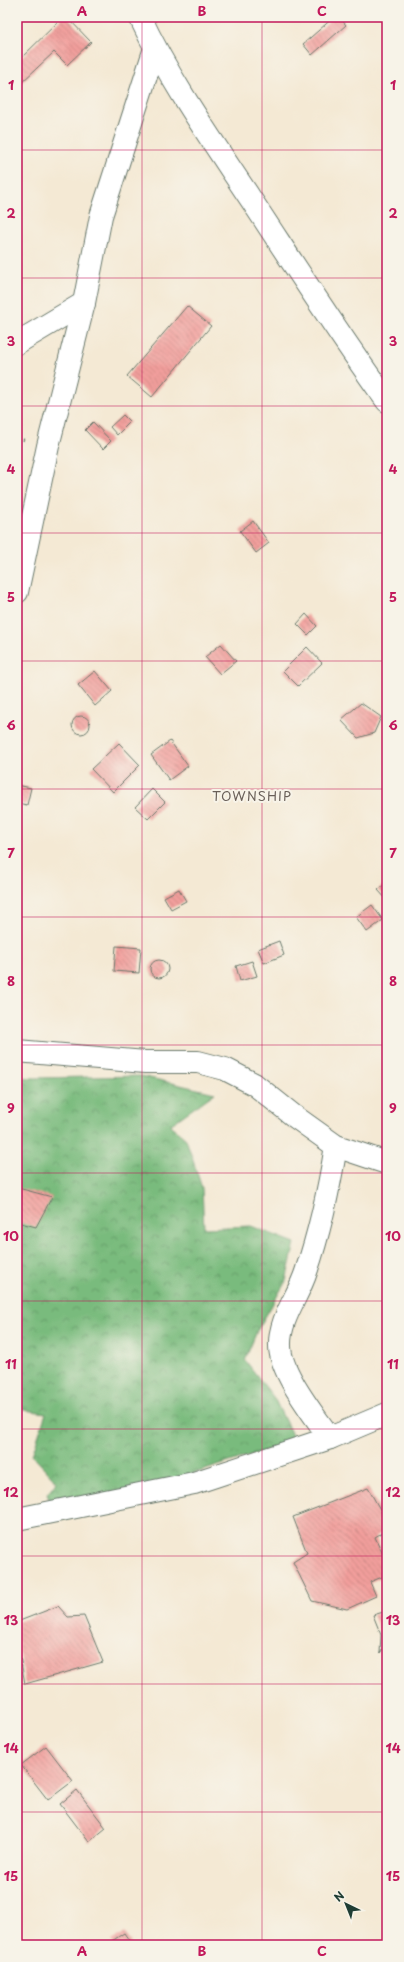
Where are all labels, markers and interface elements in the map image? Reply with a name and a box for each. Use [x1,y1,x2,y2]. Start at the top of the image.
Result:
text: A [77,1,87,20]
text: B [198,1,207,20]
text: C [317,1,327,20]
text: 1 [8,75,14,94]
text: 1 [390,75,396,94]
text: 2 [6,203,16,222]
text: 2 [388,203,398,222]
text: 3 [7,331,16,350]
text: 3 [389,331,398,350]
text: 4 [7,459,16,478]
text: 4 [389,459,398,478]
text: 5 [7,587,15,606]
text: 5 [389,587,397,606]
text: 6 [6,715,16,734]
text: 6 [388,715,398,734]
district label: TOWNSHIP [212,786,292,805]
text: 7 [7,843,15,862]
text: 7 [389,843,397,862]
text: 8 [7,971,15,990]
text: 8 [389,971,397,990]
text: 9 [7,1098,15,1117]
text: 9 [389,1098,397,1117]
text: 10 [3,1226,19,1245]
text: 10 [385,1226,401,1245]
text: 11 [5,1354,17,1373]
text: 11 [387,1354,399,1373]
text: 12 [3,1482,19,1501]
text: 12 [385,1482,401,1501]
text: 13 [4,1610,19,1629]
text: 13 [386,1610,401,1629]
text: 14 [3,1738,19,1757]
text: 14 [385,1738,401,1757]
text: 15 [4,1866,18,1885]
text: 15 [386,1866,400,1885]
north arrow [326,1884,366,1924]
text: N [330,1887,348,1906]
text: A [77,1941,87,1960]
text: B [198,1941,207,1960]
text: C [317,1941,327,1960]

